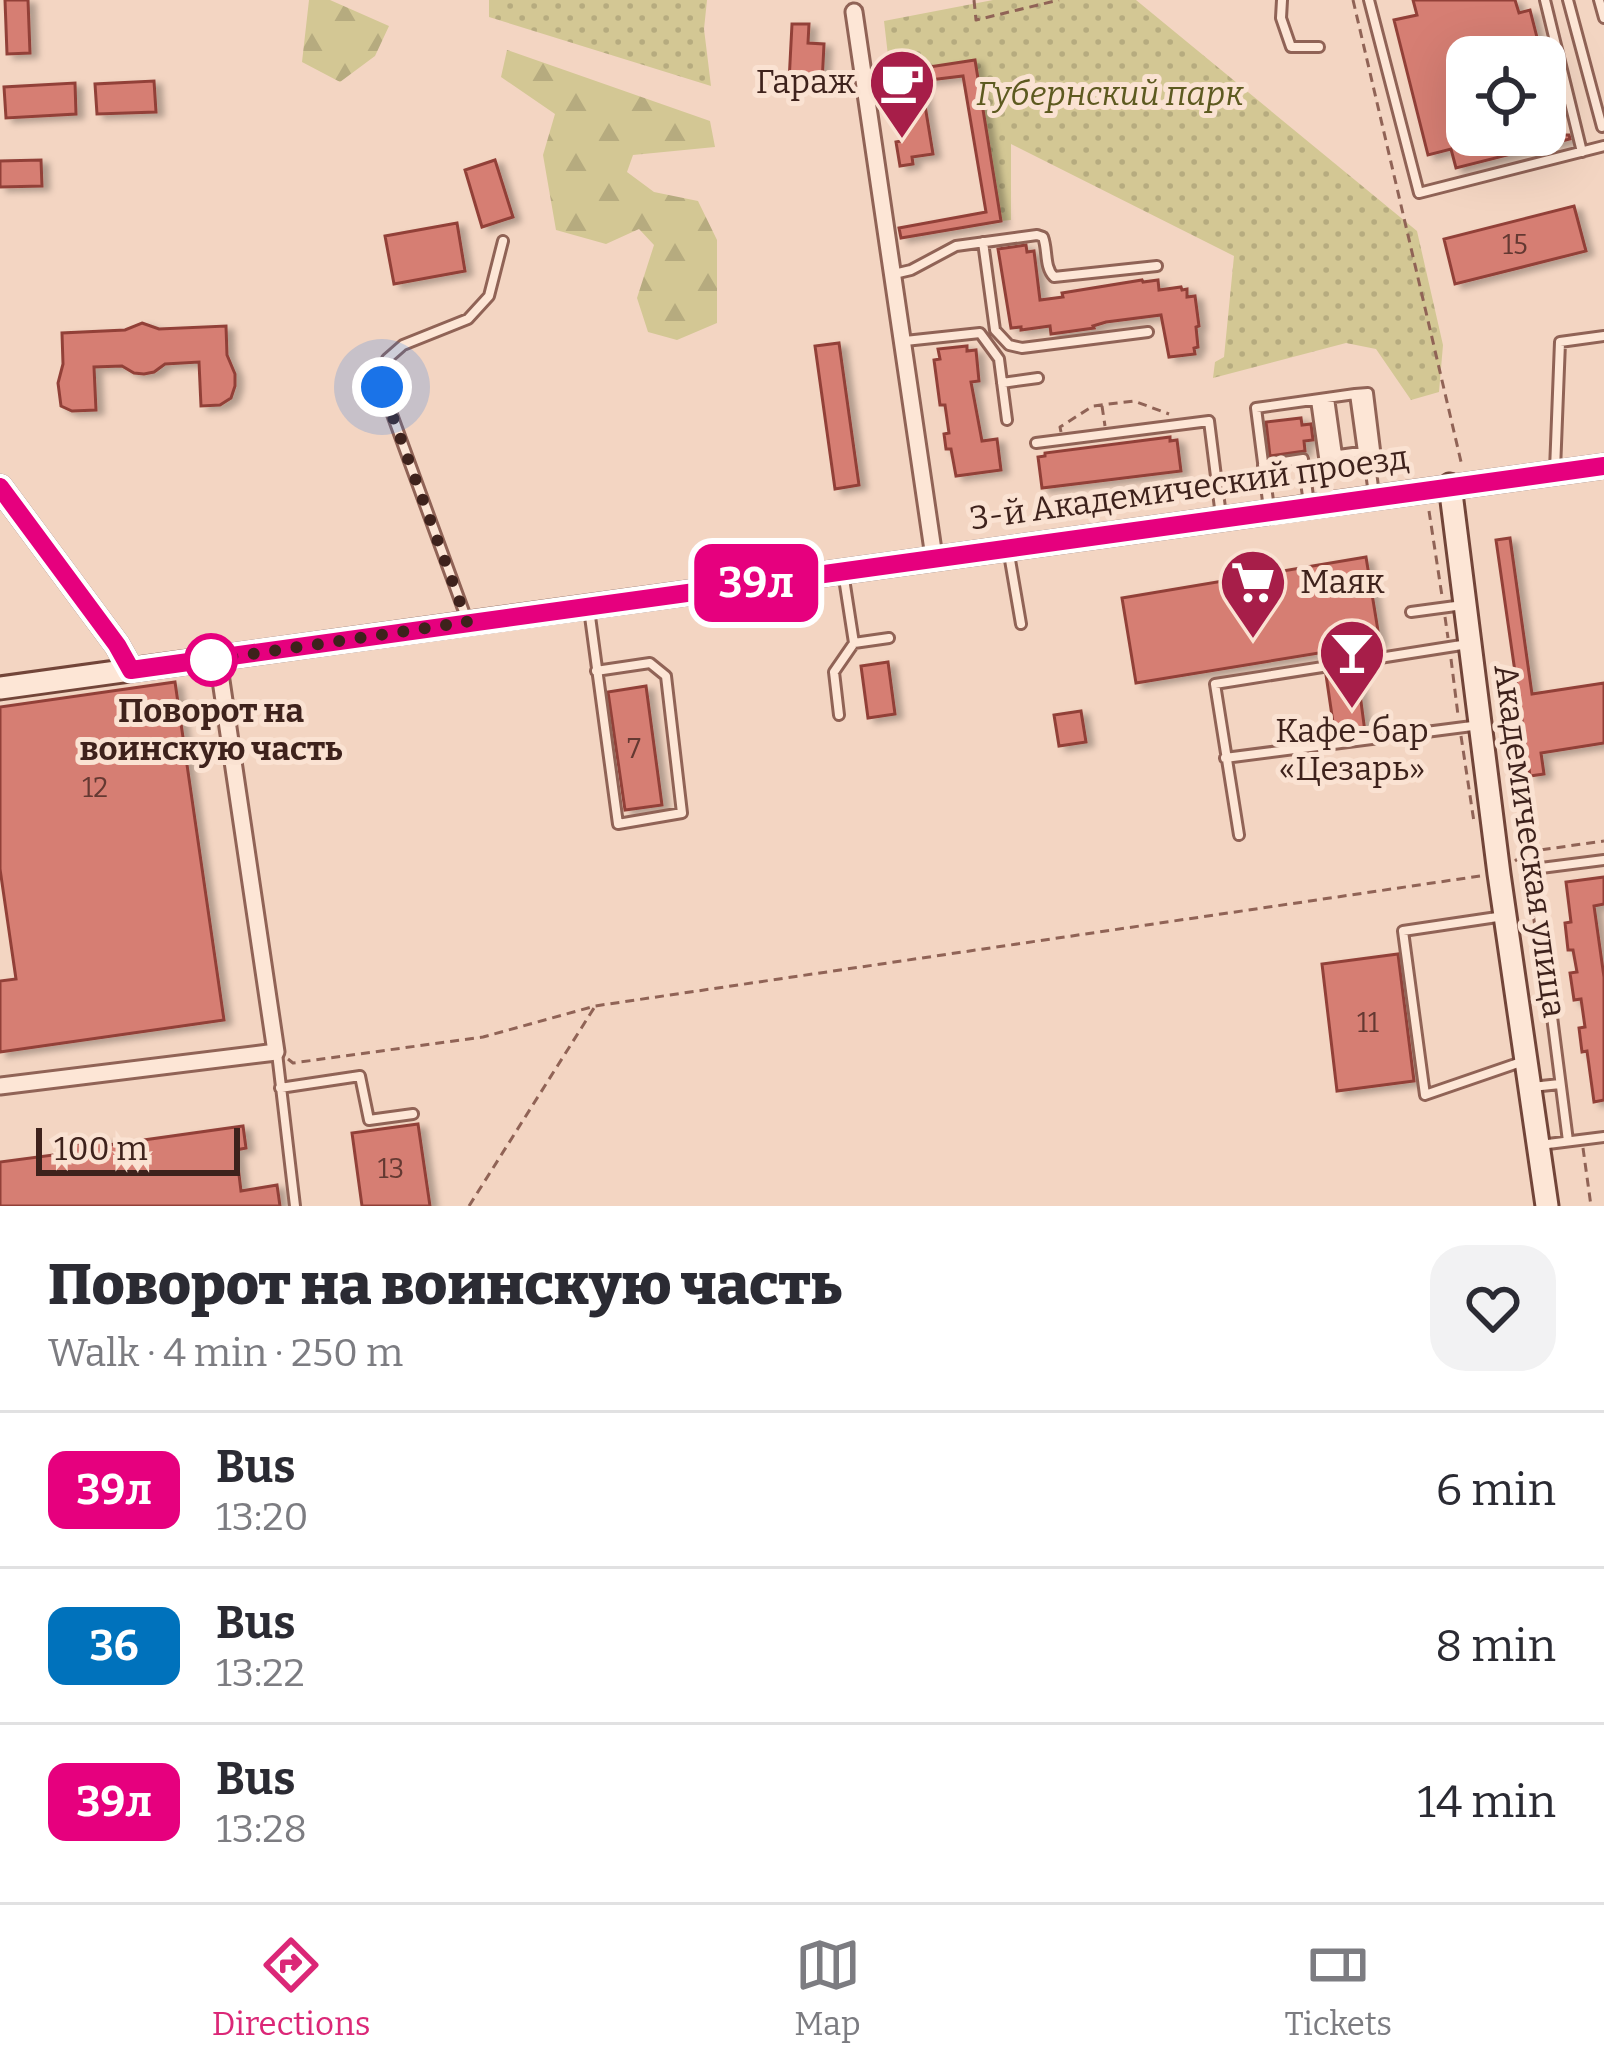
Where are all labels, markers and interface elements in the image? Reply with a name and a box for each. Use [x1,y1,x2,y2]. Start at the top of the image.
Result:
map controls [1446,36,1566,156]
button: locate [1446,36,1566,156]
cafe icon: Гараж [867,47,937,141]
place label: Гараж [756,62,856,102]
park label: Губернский парк [976,74,1244,114]
house number: 15 [1502,229,1528,261]
your location [352,357,412,417]
street label: 3-й Академический проезд [967,437,1411,539]
line badge: 39л [687,544,825,622]
supermarket icon: Маяк [1218,547,1288,641]
text: 39л [718,558,794,608]
place label: Маяк [1300,562,1385,602]
bar icon: Кафе-бар «Цезарь» [1317,617,1387,711]
marker: Поворот на воинскую часть [186,635,236,685]
street label: Академическая улица [1485,662,1575,1020]
place label: Поворот на воинскую часть [79,691,343,769]
place label: Кафе-бар «Цезарь» [1275,711,1429,789]
house number: 7 [627,733,641,765]
house number: 12 [82,772,108,804]
house number: 11 [1357,1007,1379,1039]
scale bar [36,1122,240,1175]
text: 100 m [54,1129,148,1169]
house number: 13 [378,1153,404,1185]
button: heart [1430,1245,1556,1371]
text: Поворот на воинскую часть [48,1251,842,1319]
text: Walk · 4 min · 250 m [48,1330,403,1376]
text: Bus [216,1440,295,1494]
text: 6 min [1436,1463,1556,1517]
text: 39л [76,1465,152,1515]
text: 13:20 [216,1494,309,1540]
text: Bus [216,1596,295,1650]
text: 8 min [1435,1619,1556,1673]
text: 36 [89,1621,139,1671]
text: 13:22 [216,1650,305,1696]
text: Bus [216,1752,295,1806]
text: 14 min [1418,1775,1556,1829]
text: 39л [76,1777,152,1827]
text: 13:28 [216,1806,307,1852]
tab: Directions [212,1932,371,2044]
tab: Map [794,1932,861,2044]
tab: Tickets [1284,1932,1392,2044]

